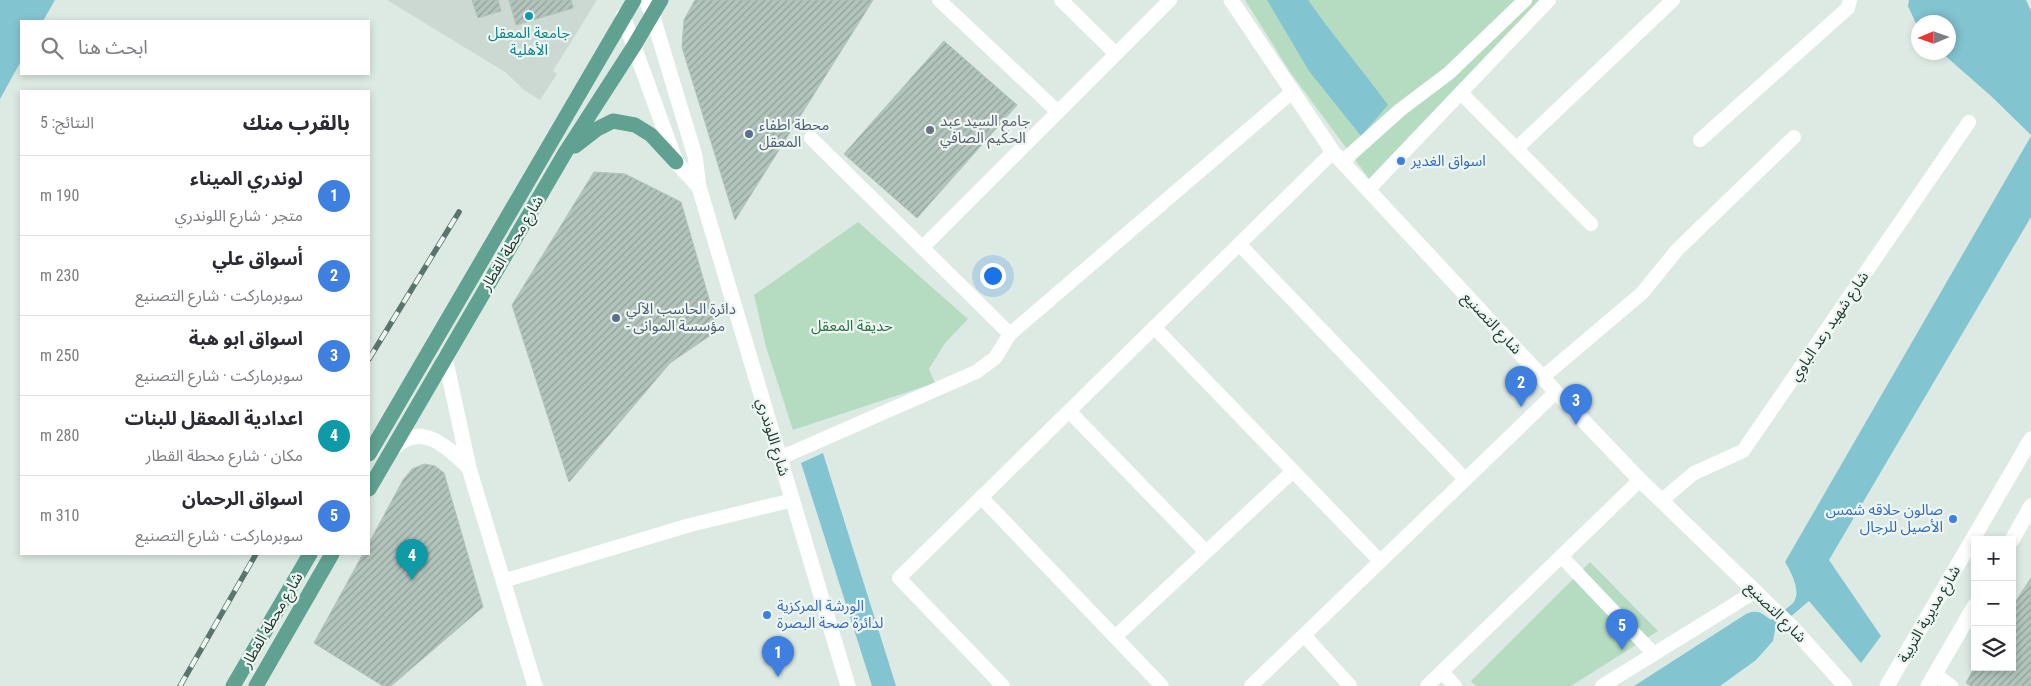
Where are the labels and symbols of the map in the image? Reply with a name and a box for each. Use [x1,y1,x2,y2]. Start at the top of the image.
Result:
marker: جامعة المعقل الأهلية [523,10,535,22]
north arrow [1911,15,1956,60]
place label: جامعة المعقل الأهلية [488,24,570,59]
place label: جامع السيد عبد الحكيم الصافي [940,112,1031,149]
place label: محطة اطفاء المعقل [759,116,830,151]
marker: جامع السيد عبد الحكيم الصافي [924,124,936,136]
marker: محطة اطفاء المعقل [743,128,755,140]
place label: اسواق الغدير [1410,152,1486,170]
marker: اسواق الغدير [1395,155,1407,167]
street label: شارع محطة القطار [476,192,550,296]
your location [980,263,1006,289]
street label: شارع شهيد رعد الباوي [1786,268,1875,386]
street label: شارع التصنيع [1456,288,1526,360]
place label: دائرة الحاسب الآلي - مؤسسة الموانى [626,300,736,335]
marker: دائرة الحاسب الآلي - مؤسسة الموانى [610,312,622,324]
park label: حديقة المعقل [811,317,893,335]
pin: 2 [1505,366,1537,407]
pin: 3 [1560,384,1592,425]
street label: شارع اللوندري [750,396,793,479]
place label: صالون حلاقه شمس الأصيل للرجال [1826,501,1943,536]
marker: صالون حلاقه شمس الأصيل للرجال [1947,513,1959,525]
pin: 4 [396,539,428,580]
street label: شارع مديرية التربية [1894,562,1967,667]
street label: شارع محطة القطار [237,569,309,673]
street label: شارع التصنيع [1740,578,1810,648]
place label: الورشة المركزية لدائرة صحة البصرة [777,597,884,632]
marker: الورشة المركزية لدائرة صحة البصرة [761,609,773,621]
pin: 5 [1606,609,1638,650]
pin: 1 [762,636,794,677]

